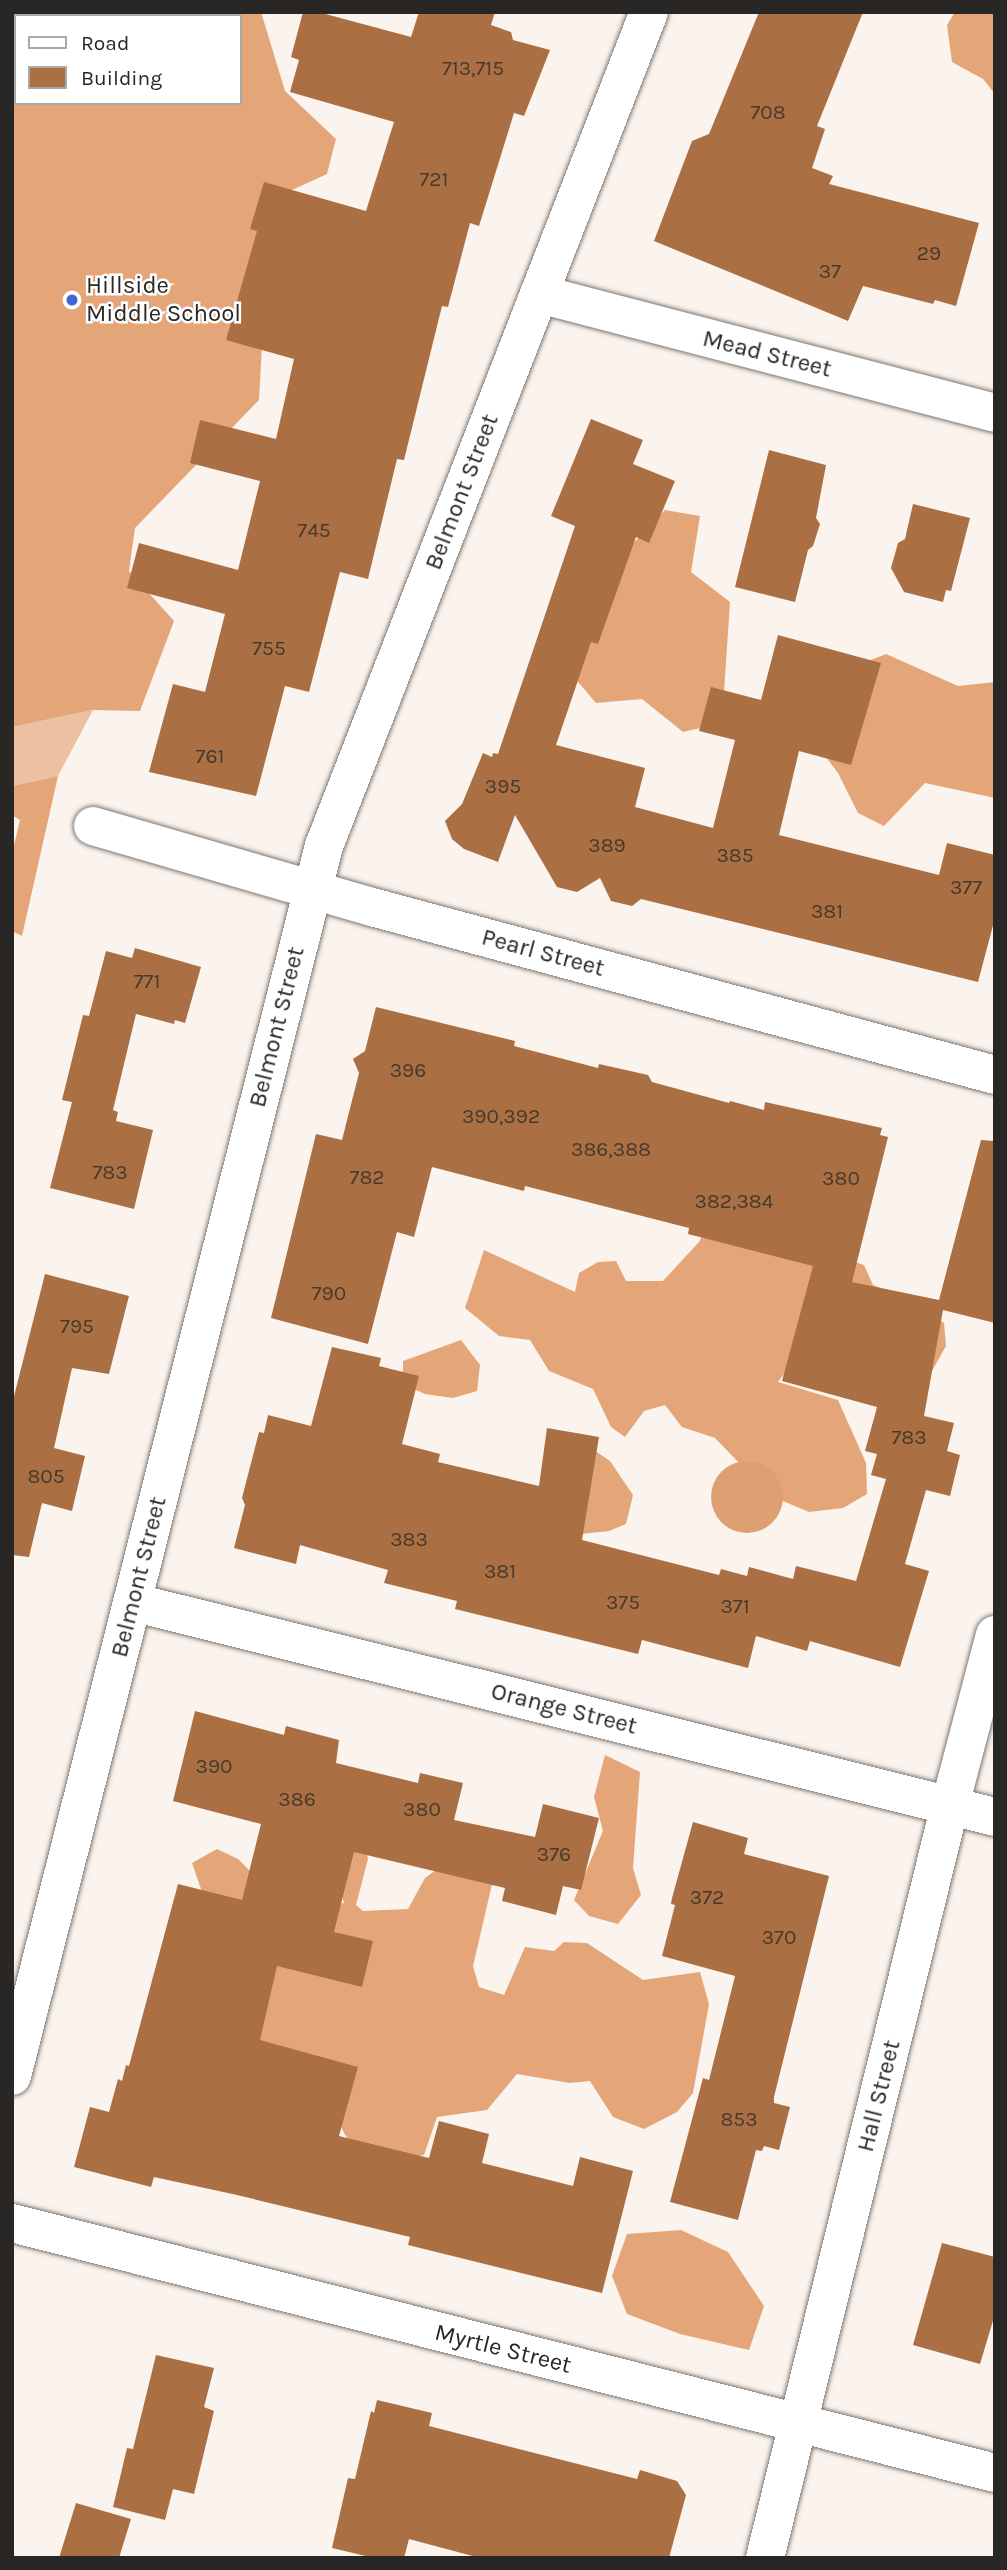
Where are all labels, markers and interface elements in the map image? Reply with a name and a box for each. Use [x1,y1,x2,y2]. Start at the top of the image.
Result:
legend [14,14,242,105]
text: Road [81,31,129,55]
house number: 713,715 [442,55,504,81]
text: Building [81,66,162,90]
house number: 708 [750,99,786,125]
house number: 721 [420,166,448,192]
house number: 29 [917,240,941,266]
house number: 37 [819,258,841,284]
place label: Hillside Middle School [86,272,241,328]
marker: Hillside Middle School [64,292,80,308]
street label: Mead Street [700,324,834,384]
street label: Belmont Street [419,410,505,574]
house number: 745 [297,517,331,543]
house number: 755 [252,635,286,661]
house number: 761 [196,743,224,769]
house number: 395 [485,773,521,799]
house number: 389 [588,832,626,858]
house number: 385 [716,842,754,868]
house number: 377 [950,874,982,900]
house number: 381 [811,898,843,924]
street label: Pearl Street [479,923,607,983]
street label: Belmont Street [243,944,311,1110]
house number: 771 [134,968,160,994]
house number: 396 [390,1057,426,1083]
house number: 390,392 [462,1103,540,1129]
house number: 386,388 [571,1136,651,1162]
house number: 783 [92,1159,128,1185]
house number: 782 [350,1164,384,1190]
house number: 380 [822,1165,860,1191]
house number: 382,384 [695,1188,773,1214]
house number: 790 [312,1280,346,1306]
house number: 795 [60,1313,94,1339]
house number: 783 [891,1424,927,1450]
house number: 805 [27,1463,65,1489]
street label: Belmont Street [105,1494,173,1660]
house number: 383 [390,1526,428,1552]
house number: 381 [484,1558,516,1584]
house number: 375 [606,1589,640,1615]
house number: 371 [720,1593,750,1619]
street label: Orange Street [488,1677,640,1741]
house number: 390 [195,1753,233,1779]
house number: 386 [278,1786,316,1812]
house number: 380 [403,1796,441,1822]
house number: 376 [537,1841,571,1867]
house number: 372 [690,1884,724,1910]
house number: 370 [762,1924,796,1950]
street label: Hall Street [851,2037,907,2155]
house number: 853 [720,2106,758,2132]
street label: Myrtle Street [432,2318,574,2380]

